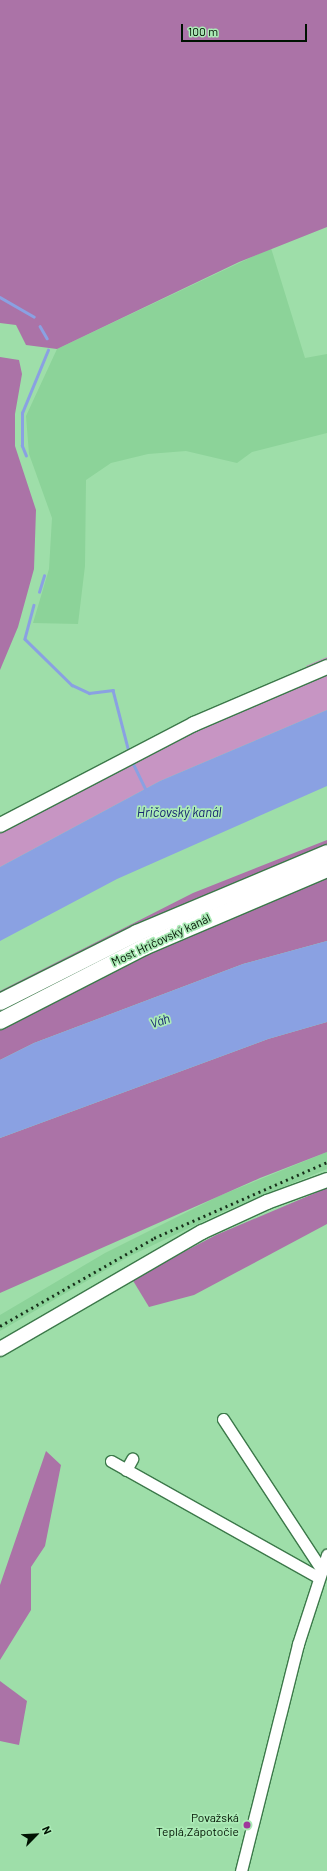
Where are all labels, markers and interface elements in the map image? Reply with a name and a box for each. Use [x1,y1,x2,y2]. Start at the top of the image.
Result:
scale bar [183,16,309,42]
text: 100 m [188,24,218,38]
water label: Hričovský kanál [137,804,221,820]
street label: Most Hričovský kanál [109,911,213,969]
water label: Váh [148,1010,172,1032]
place label: Považská Teplá,Zápotočie [156,1811,239,1839]
north arrow [16,1815,56,1855]
marker: Považská Teplá,Zápotočie [242,1820,252,1830]
text: N [40,1824,55,1836]

